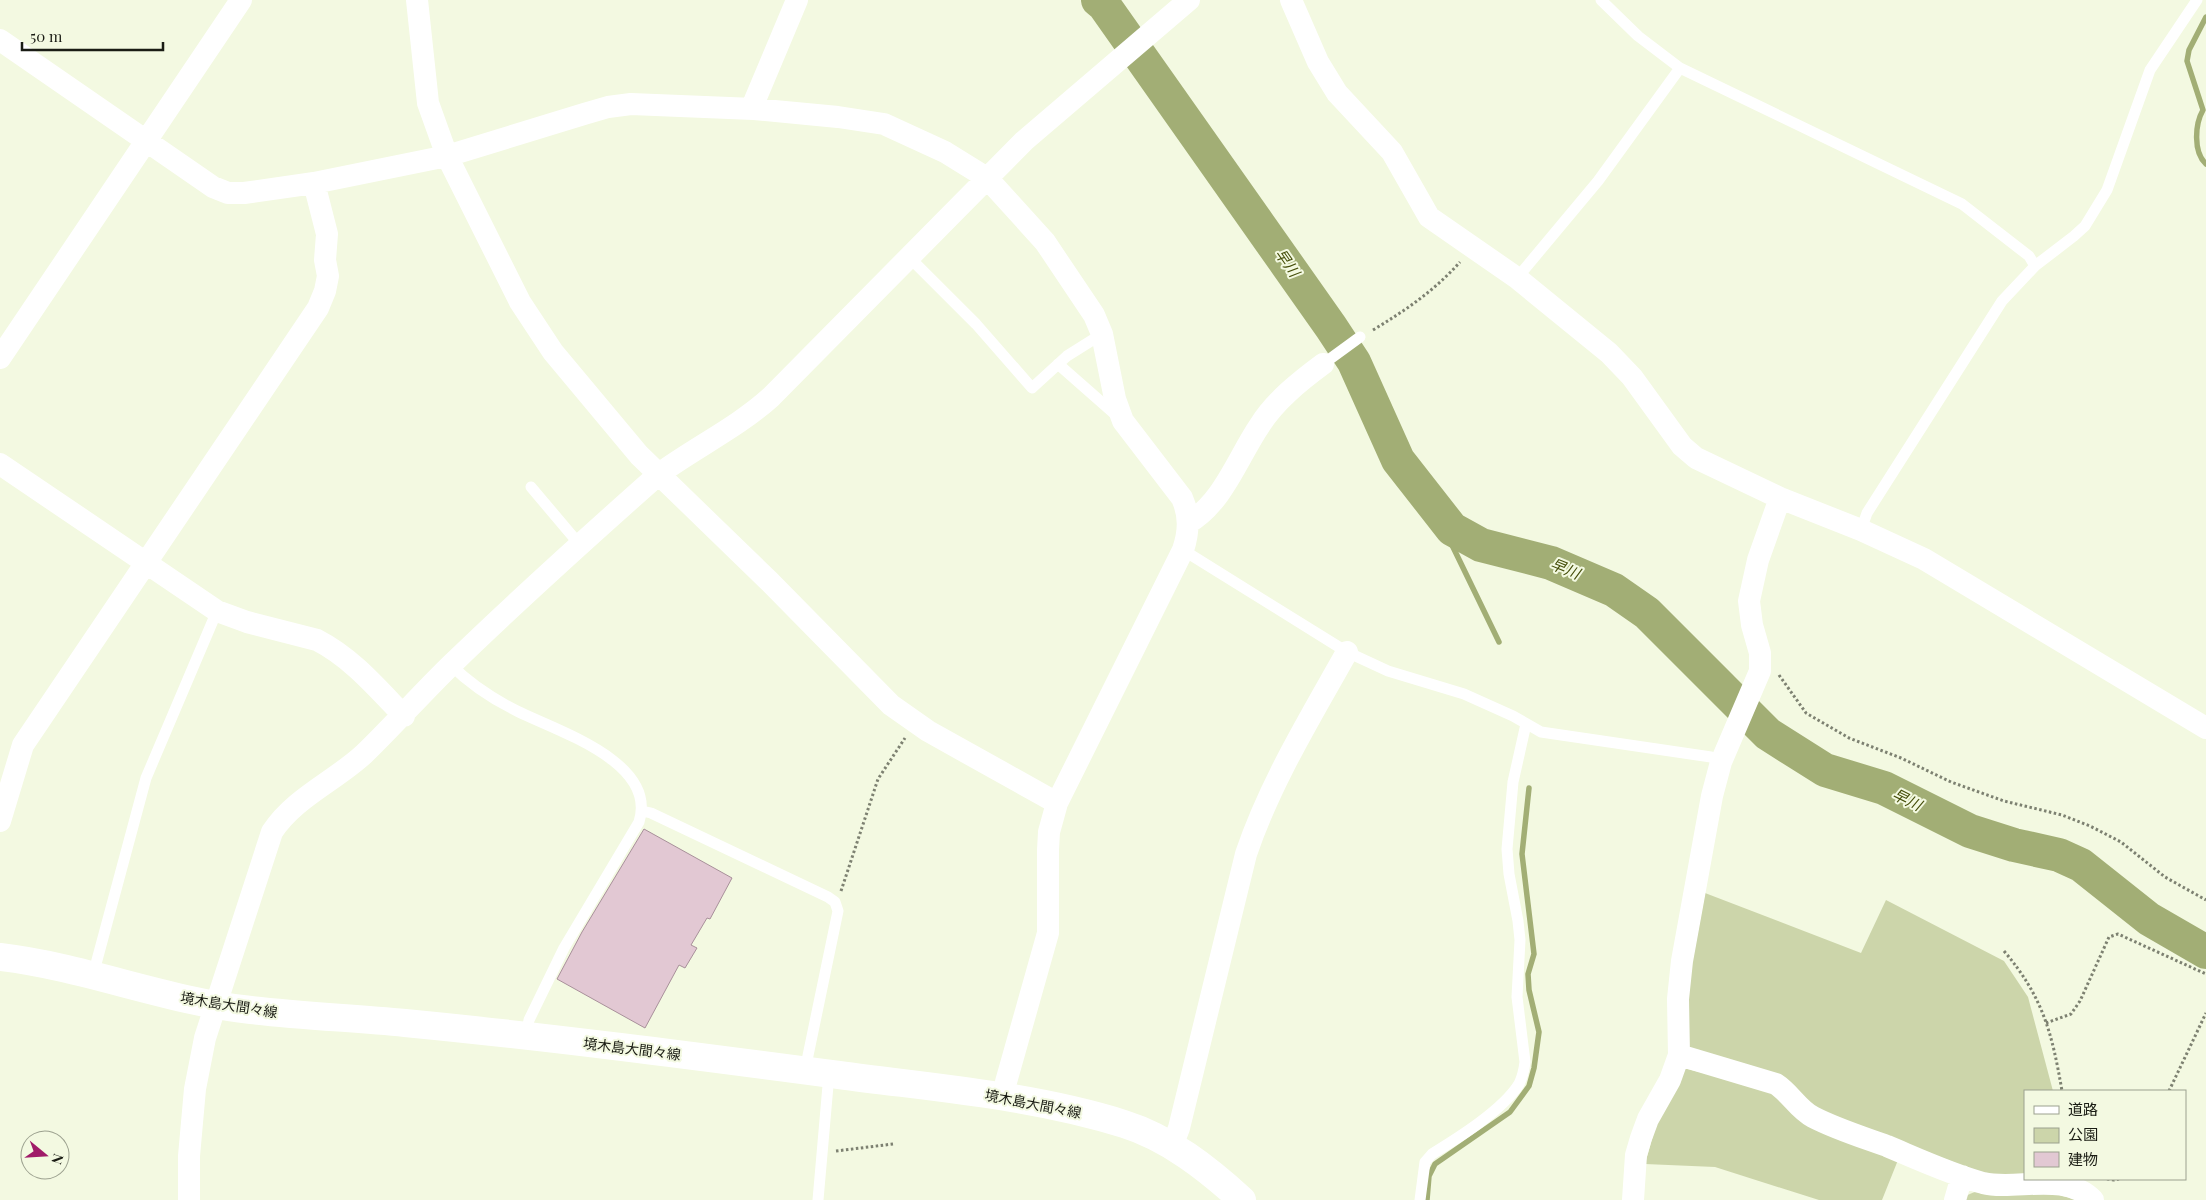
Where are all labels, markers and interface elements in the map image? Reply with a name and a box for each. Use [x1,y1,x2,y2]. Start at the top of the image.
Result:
scale bar [22,20,164,52]
text: 50 m [30,26,63,46]
water label: 早川 [1271,244,1306,282]
water label: 早川 [1548,553,1585,584]
water label: 早川 [1890,784,1927,816]
street label: 境木島大間々線 [179,987,279,1022]
street label: 境木島大間々線 [582,1033,682,1064]
street label: 境木島大間々線 [983,1085,1083,1122]
legend [2024,1090,2186,1180]
text: 道路 [2068,1099,2098,1119]
text: 公園 [2068,1124,2098,1144]
north arrow [20,1130,70,1180]
text: 建物 [2068,1149,2098,1169]
text: N [47,1151,68,1167]

